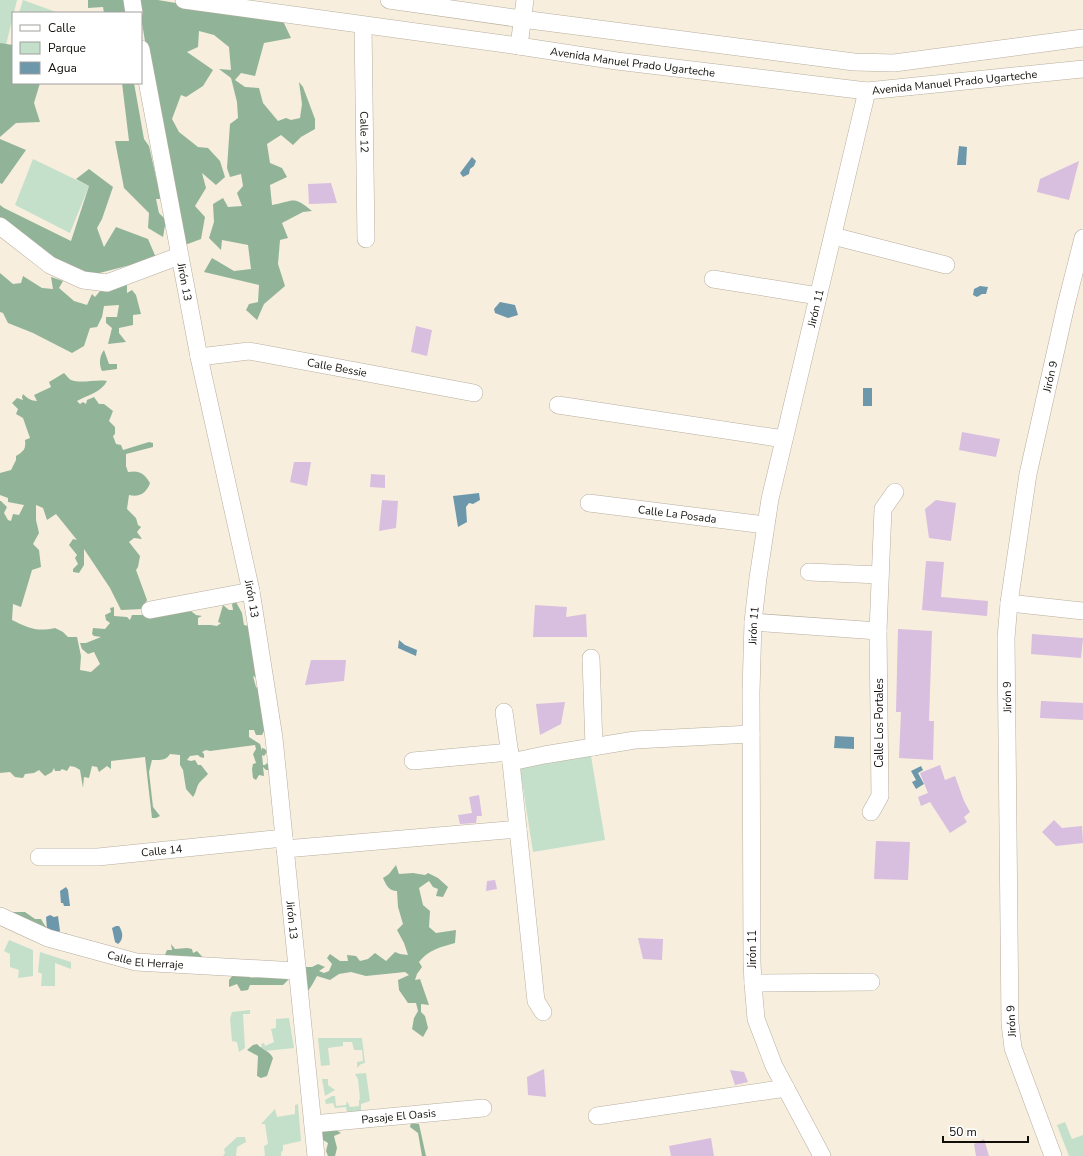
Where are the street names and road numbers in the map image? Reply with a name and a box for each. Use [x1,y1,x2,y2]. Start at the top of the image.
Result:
street label: Avenida Manuel Prado Ugarteche [549,44,716,81]
street label: Avenida Manuel Prado Ugarteche [871,67,1038,98]
street label: Calle 12 [356,111,372,153]
street label: Jirón 13 [173,261,195,302]
street label: Jirón 11 [804,288,828,330]
street label: Calle Bessie [306,355,368,381]
street label: Jirón 9 [1039,359,1061,395]
street label: Calle La Posada [637,502,718,527]
street label: Jirón 13 [241,577,262,619]
street label: Jirón 11 [745,606,763,646]
street label: Calle Los Portales [872,678,887,768]
street label: Jirón 9 [1000,681,1015,714]
street label: Calle 14 [140,841,183,861]
street label: Jirón 13 [282,899,301,940]
street label: Jirón 11 [745,930,760,969]
street label: Calle El Herraje [105,947,184,973]
street label: Jirón 9 [1003,1005,1020,1038]
street label: Pasaje El Oasis [361,1105,437,1127]

